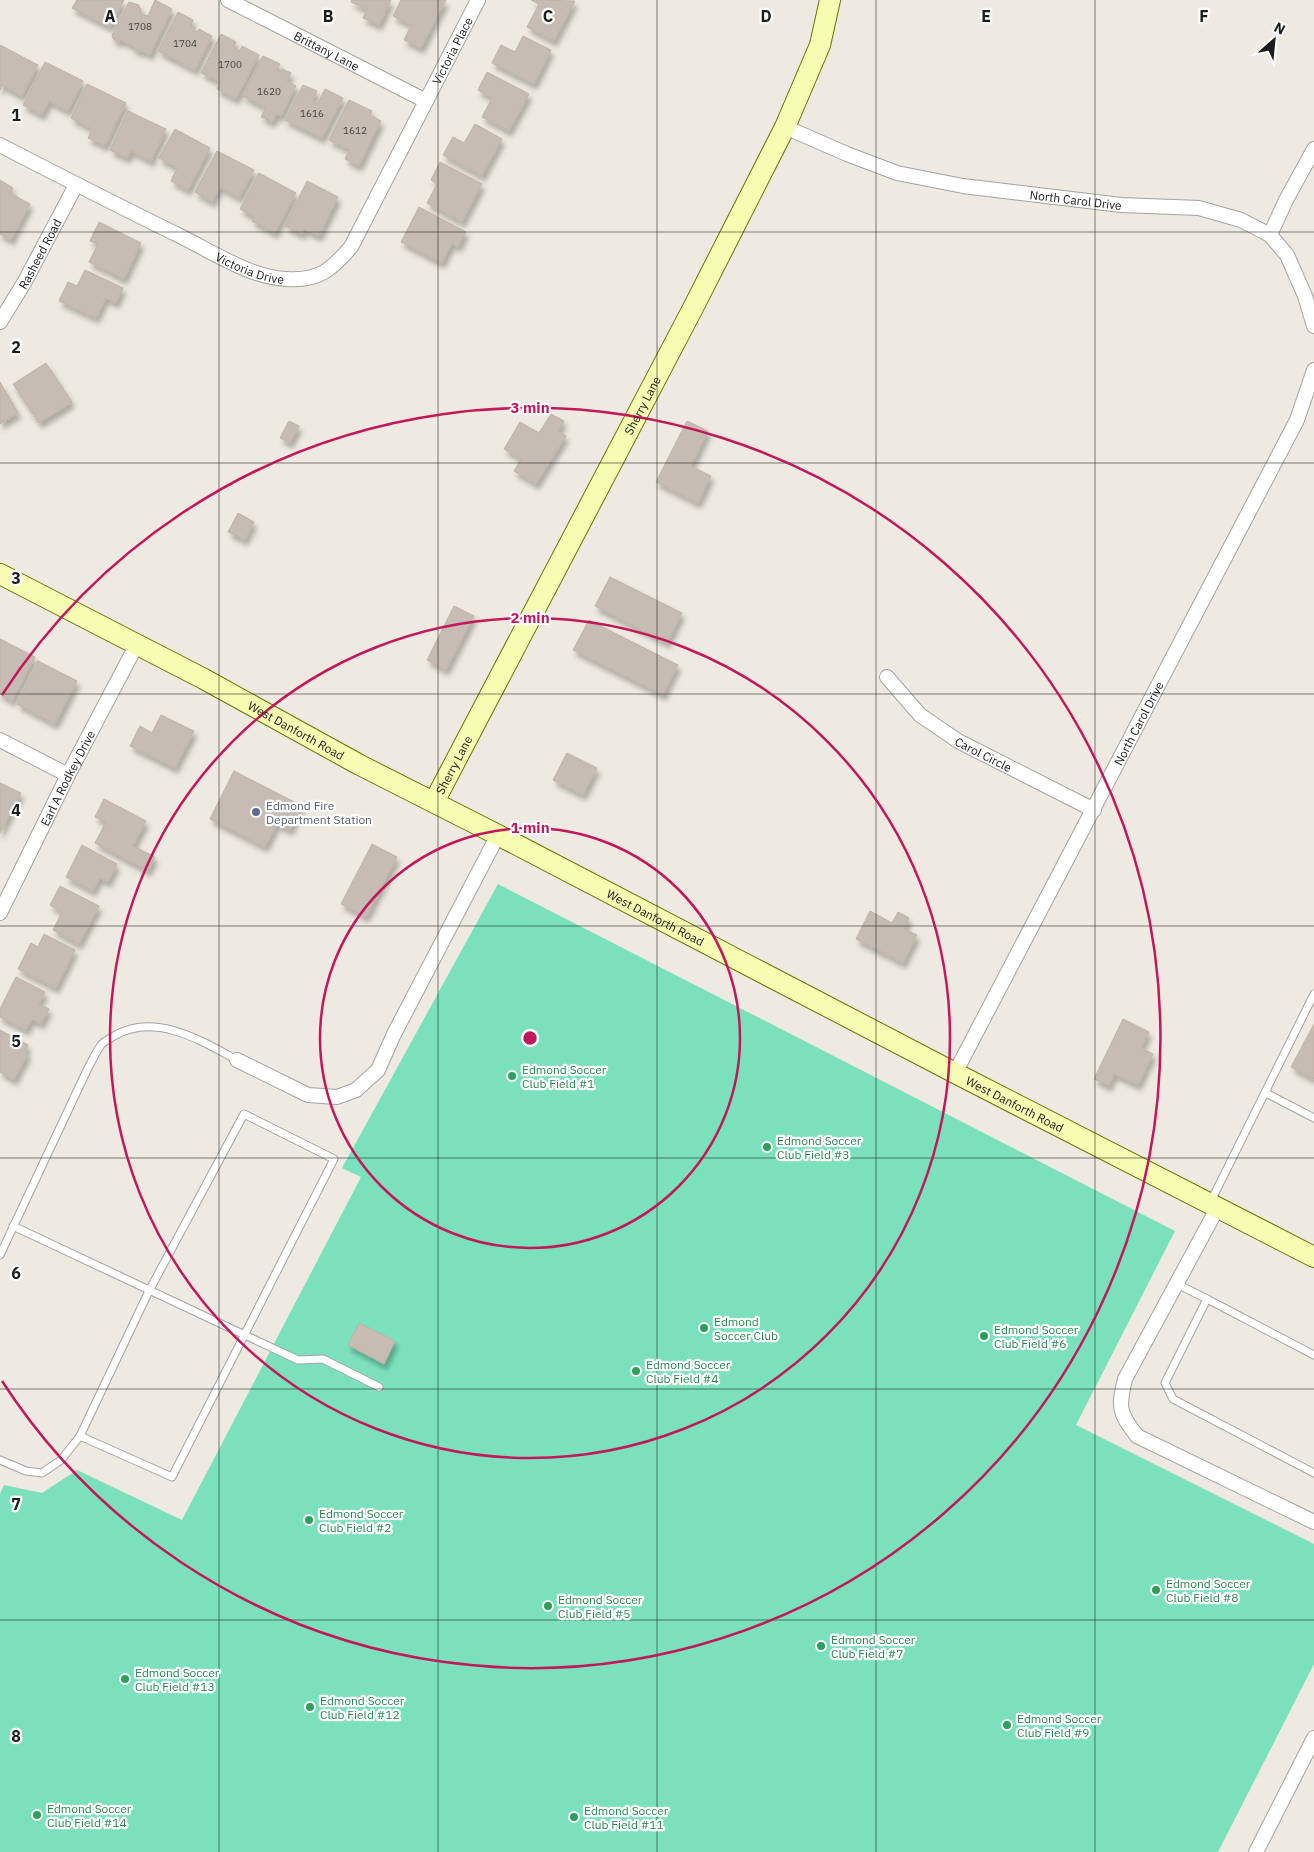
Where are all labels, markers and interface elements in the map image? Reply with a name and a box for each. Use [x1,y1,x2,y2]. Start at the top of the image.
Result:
text: A [105,6,116,26]
text: B [323,6,334,26]
text: C [543,6,553,26]
text: D [760,6,772,26]
text: E [981,6,991,26]
text: F [1199,6,1209,26]
street label: Victoria Place [429,14,476,87]
north arrow [1249,15,1299,65]
text: N [1271,18,1289,39]
house number: 1708 [128,20,152,33]
street label: Brittany Lane [292,28,362,74]
house number: 1704 [173,37,197,50]
house number: 1700 [218,58,242,71]
house number: 1620 [257,85,281,98]
text: 1 [11,105,21,125]
house number: 1616 [300,107,324,120]
house number: 1612 [343,124,367,137]
street label: North Carol Drive [1029,187,1123,213]
street label: Rasheed Road [15,216,64,292]
street label: Victoria Drive [213,249,285,286]
text: 2 [11,337,21,357]
street label: Sherry Lane [621,373,664,437]
text: 3 min [510,398,550,417]
text: 3 [11,568,21,588]
text: 2 min [510,608,550,627]
street label: North Carol Drive [1110,678,1167,768]
street label: West Danforth Road [246,697,347,763]
street label: Earl A Rodkey Drive [37,727,98,828]
street label: Sherry Lane [432,733,475,797]
street label: Carol Circle [953,733,1015,775]
place label: Edmond Fire Department Station [266,798,372,827]
text: 4 [11,800,21,820]
marker: Edmond Fire Department Station [250,806,262,818]
text: 1 min [510,818,550,837]
street label: West Danforth Road [604,886,707,949]
centre of rings [521,1029,539,1047]
text: 5 [11,1031,21,1051]
place label: Edmond Soccer Club Field #1 [522,1062,607,1091]
marker: Edmond Soccer Club Field #1 [506,1070,518,1082]
street label: West Danforth Road [964,1072,1066,1135]
place label: Edmond Soccer Club Field #3 [777,1133,862,1162]
marker: Edmond Soccer Club Field #3 [761,1141,773,1153]
text: 6 [11,1263,21,1283]
place label: Edmond Soccer Club [714,1314,778,1343]
marker: Edmond Soccer Club [698,1322,710,1334]
place label: Edmond Soccer Club Field #6 [994,1322,1079,1351]
marker: Edmond Soccer Club Field #6 [978,1330,990,1342]
place label: Edmond Soccer Club Field #4 [646,1357,731,1386]
marker: Edmond Soccer Club Field #4 [630,1365,642,1377]
text: 7 [11,1494,21,1514]
place label: Edmond Soccer Club Field #2 [319,1506,404,1535]
marker: Edmond Soccer Club Field #2 [303,1514,315,1526]
place label: Edmond Soccer Club Field #8 [1166,1576,1251,1605]
marker: Edmond Soccer Club Field #8 [1150,1584,1162,1596]
place label: Edmond Soccer Club Field #5 [558,1592,643,1621]
marker: Edmond Soccer Club Field #5 [542,1600,554,1612]
place label: Edmond Soccer Club Field #7 [831,1632,916,1661]
marker: Edmond Soccer Club Field #7 [815,1640,827,1652]
place label: Edmond Soccer Club Field #13 [135,1665,220,1694]
marker: Edmond Soccer Club Field #13 [119,1673,131,1685]
place label: Edmond Soccer Club Field #12 [320,1693,405,1722]
marker: Edmond Soccer Club Field #12 [304,1701,316,1713]
place label: Edmond Soccer Club Field #9 [1017,1711,1102,1740]
marker: Edmond Soccer Club Field #9 [1001,1719,1013,1731]
text: 8 [11,1726,21,1746]
place label: Edmond Soccer Club Field #14 [47,1801,132,1830]
place label: Edmond Soccer Club Field #11 [584,1803,669,1832]
marker: Edmond Soccer Club Field #14 [31,1809,43,1821]
marker: Edmond Soccer Club Field #11 [568,1811,580,1823]

